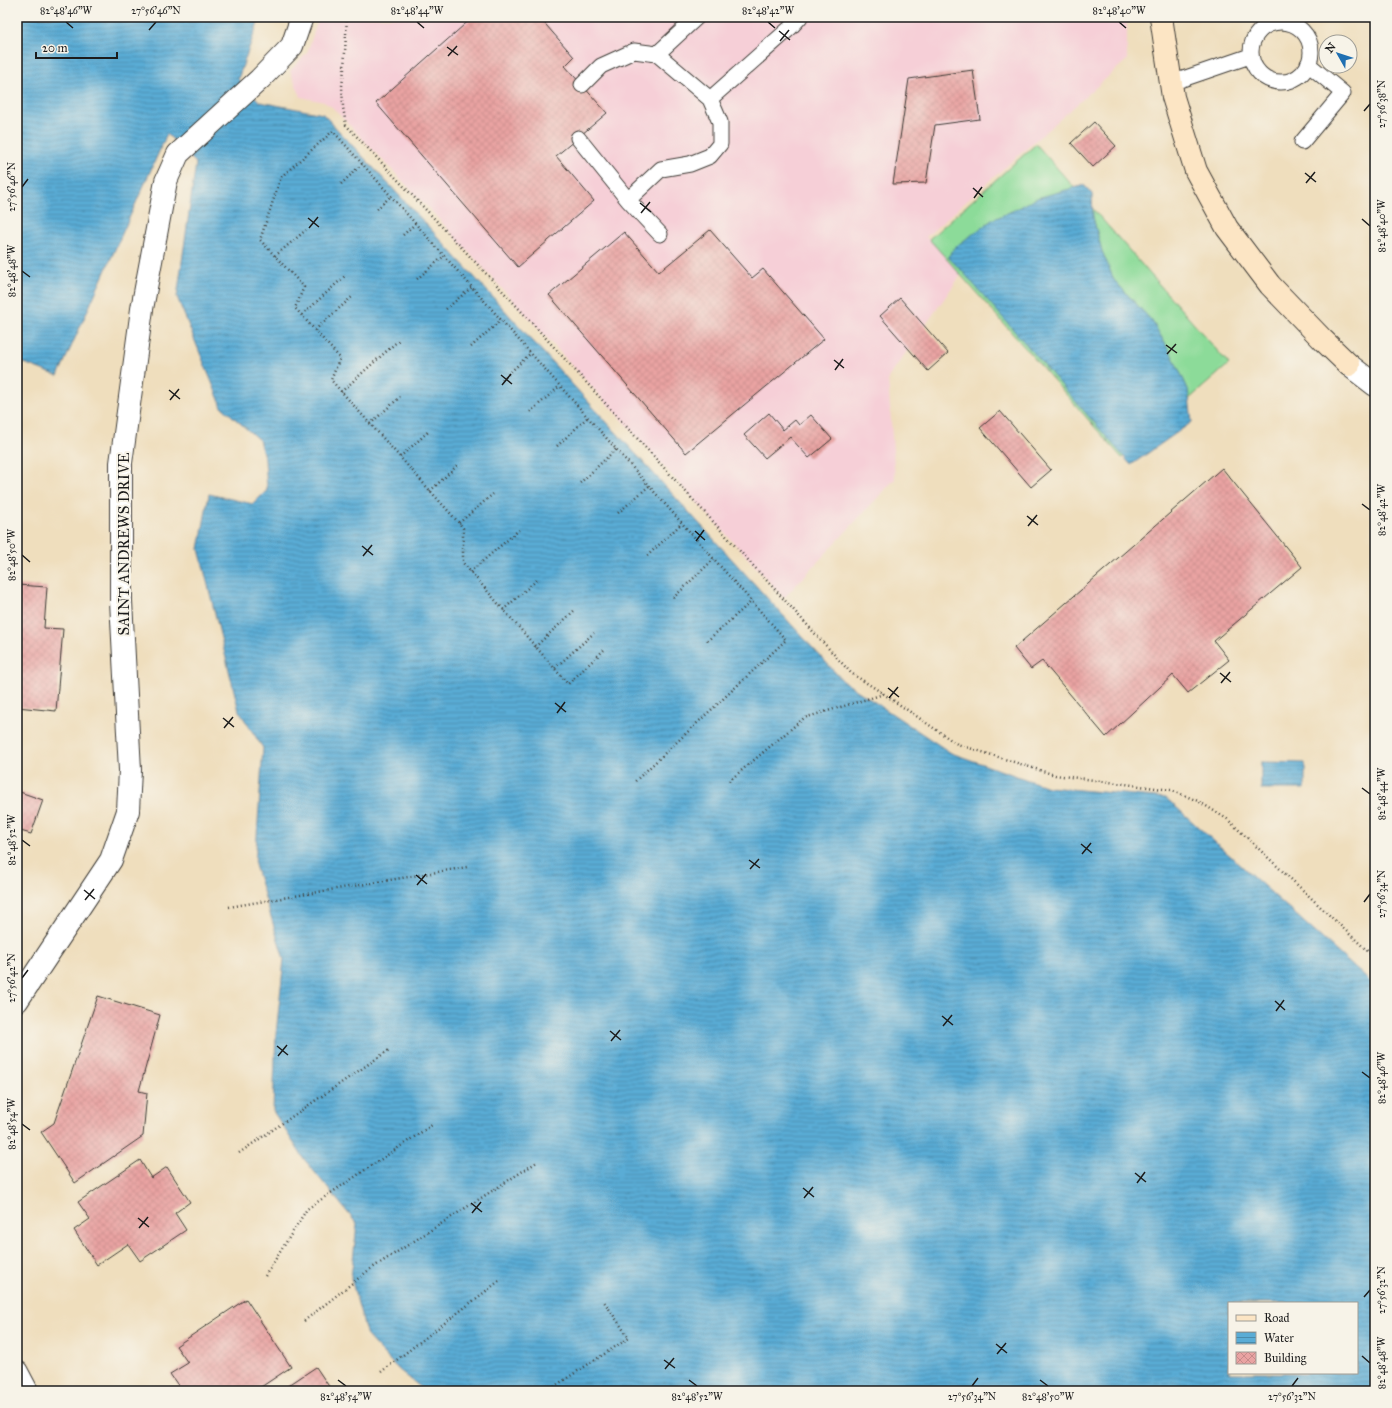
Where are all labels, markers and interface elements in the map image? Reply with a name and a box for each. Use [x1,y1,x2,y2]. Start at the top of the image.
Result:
text: 82°48'46"W [40,5,93,17]
text: 27°56'46"N [131,5,181,17]
text: 82°48'44"W [391,5,444,17]
text: 82°48'42"W [742,5,794,17]
text: 82°48'40"W [1093,5,1146,17]
scale bar [36,34,117,60]
north arrow [1318,34,1358,74]
text: N [1323,40,1339,56]
text: 20 m [42,41,68,55]
text: 27°56'38"N [1376,79,1388,128]
text: 27°56'46"N [6,162,18,212]
text: 82°48'40"W [1376,199,1388,252]
text: 82°48'48"W [6,244,18,297]
street label: SAINT ANDREWS DRIVE [115,452,133,635]
text: 82°48'42"W [1376,484,1388,536]
text: 82°48'50"W [6,529,18,581]
text: 82°48'44"W [1376,767,1388,820]
text: 82°48'52"W [6,814,18,865]
text: 27°56'34"N [1376,869,1388,918]
text: 27°56'42"N [6,953,18,1003]
text: 82°48'46"W [1376,1051,1388,1104]
text: 82°48'54"W [6,1098,18,1150]
text: 27°56'32"N [1376,1266,1388,1314]
legend [1228,1302,1358,1374]
text: Road [1264,1311,1290,1325]
text: Water [1264,1331,1294,1345]
text: 82°48'48"W [1376,1336,1388,1389]
text: Building [1264,1351,1307,1366]
text: 82°48'54"W [320,1391,372,1403]
text: 82°48'52"W [672,1391,723,1403]
text: 27°56'34"N [948,1391,997,1403]
text: 82°48'50"W [1022,1391,1074,1403]
text: 27°56'32"N [1268,1391,1316,1403]

